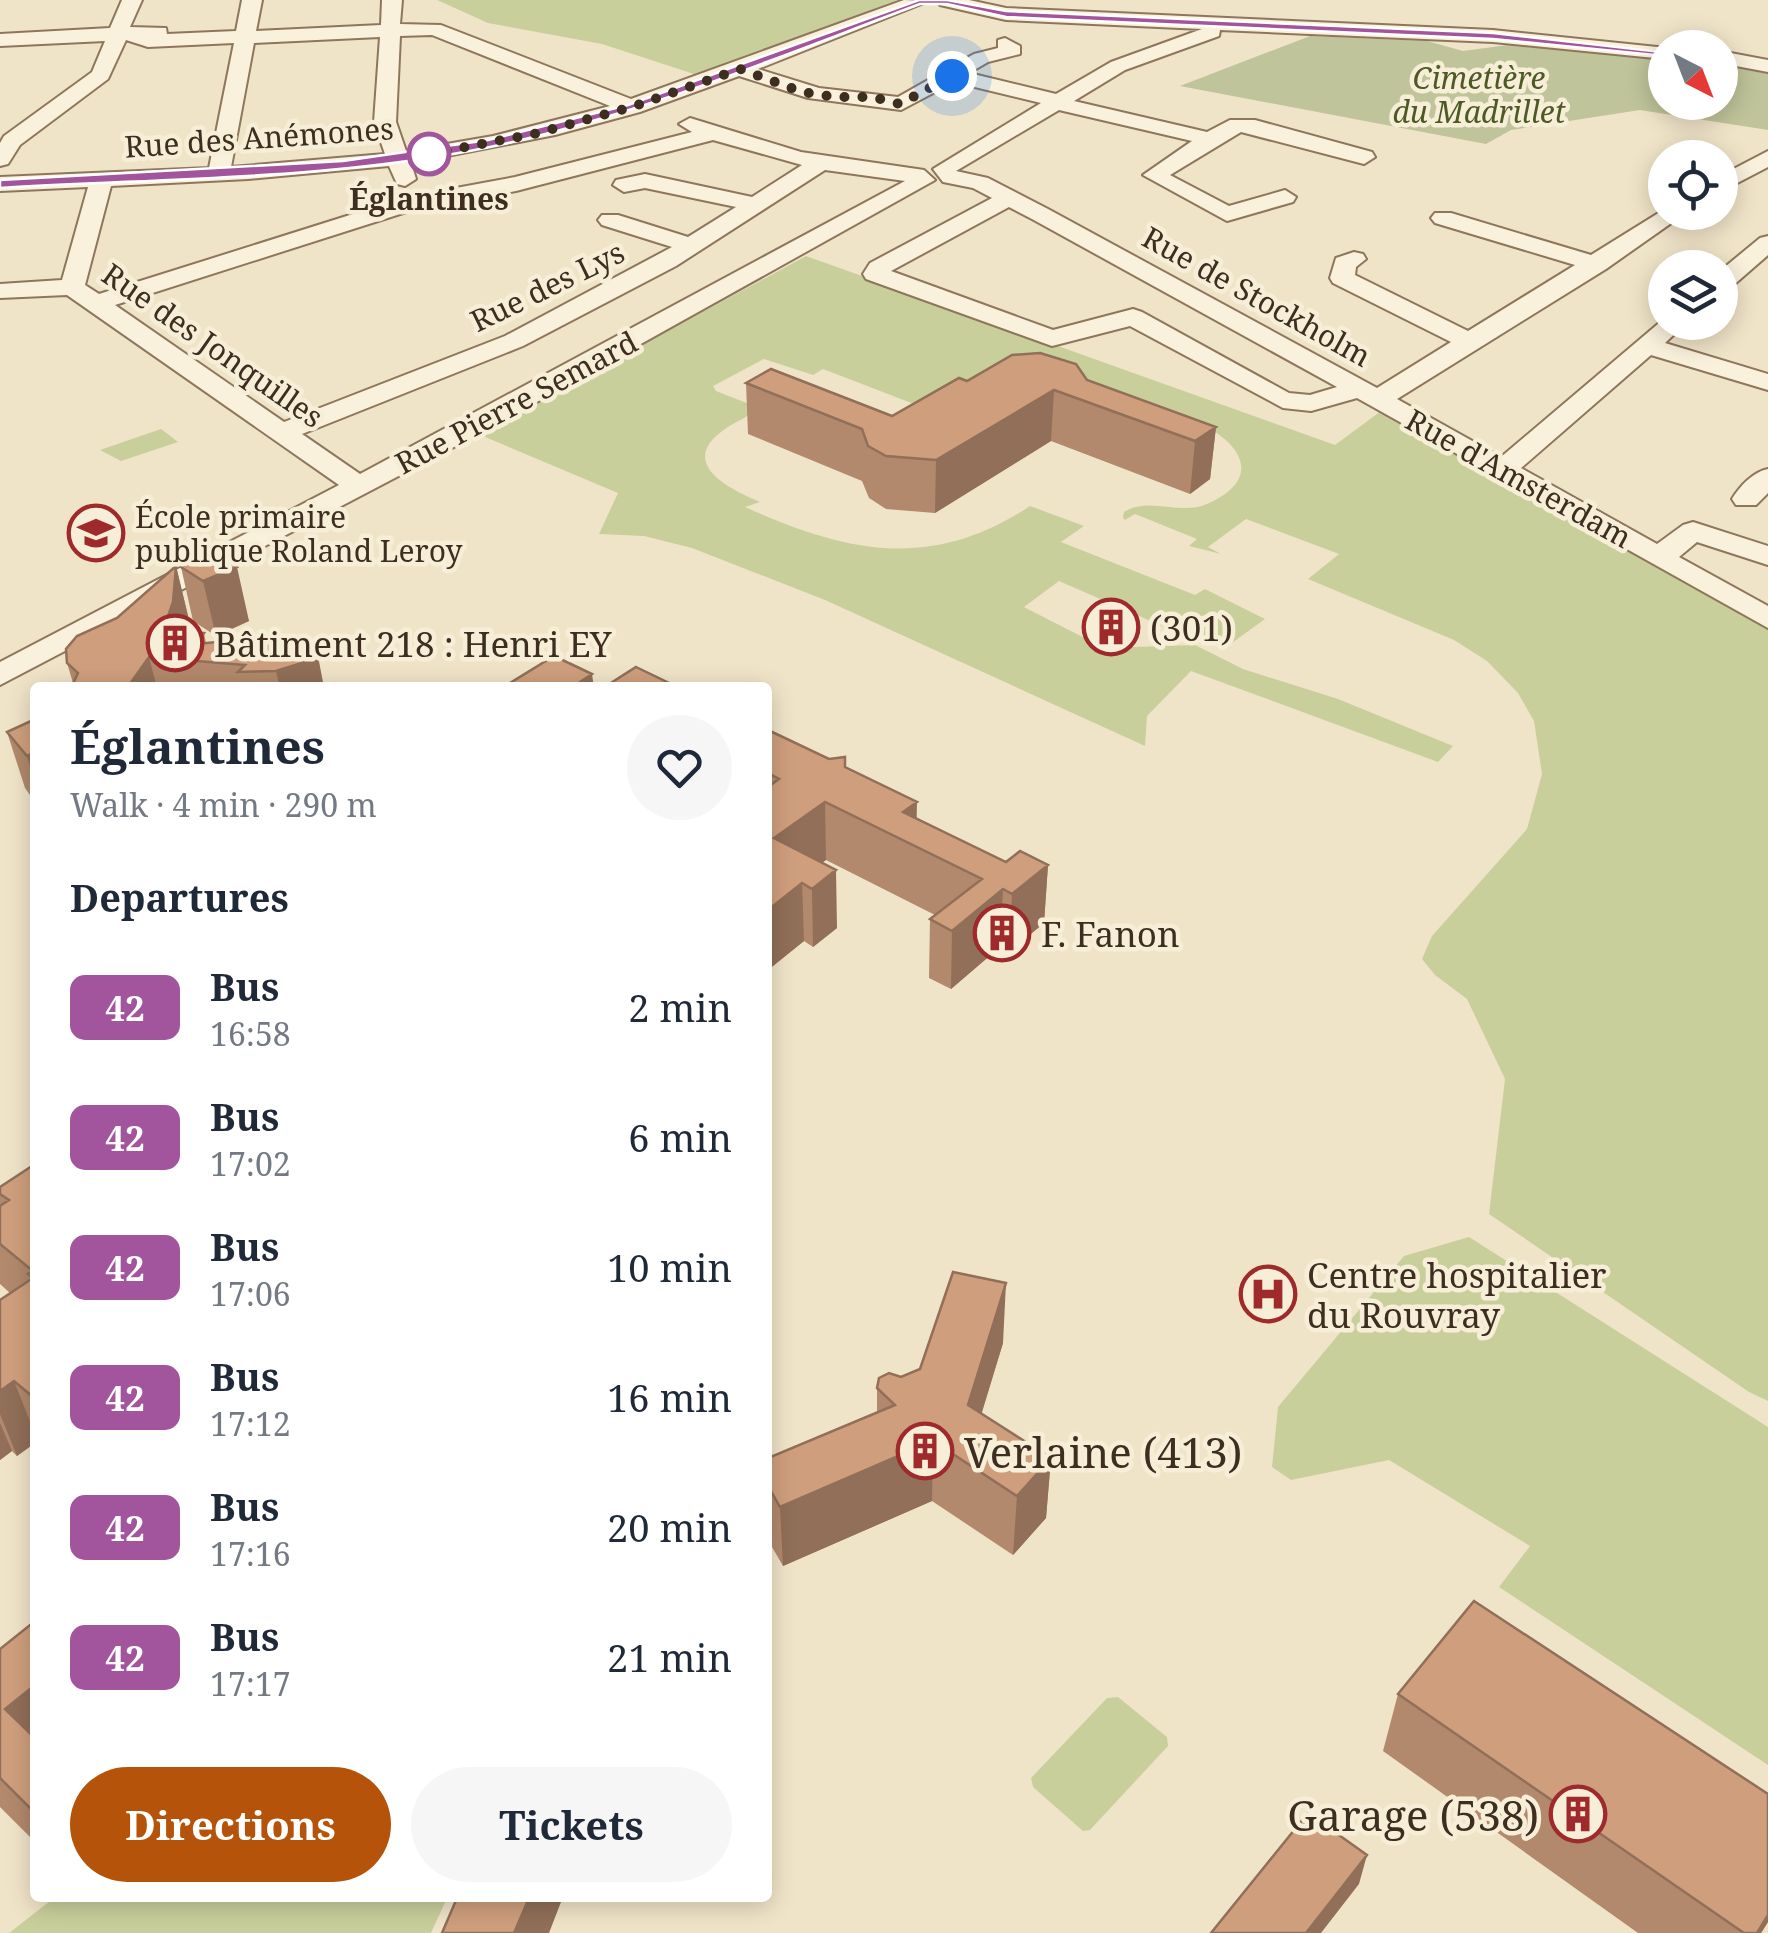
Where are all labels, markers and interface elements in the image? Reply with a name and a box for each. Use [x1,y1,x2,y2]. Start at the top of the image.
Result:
north arrow [1648,30,1738,120]
map controls [1648,30,1738,340]
your location [927,51,977,101]
park label: Cimetière du Madrillet [1392,57,1567,132]
street label: Rue des Anémones [123,107,395,167]
marker: Églantines [408,133,450,175]
button: locate [1648,140,1738,230]
place label: Églantines [349,178,509,219]
street label: Rue de Stockholm [1135,216,1379,376]
street label: Rue des Lys [463,231,631,341]
button: layers [1648,250,1738,340]
street label: Rue des Jonquilles [94,253,332,437]
street label: Rue Pierre Semard [388,321,644,483]
street label: Rue d'Amsterdam [1399,399,1639,557]
place label: École primaire publique Roland Leroy [135,496,462,571]
school or university icon: École primaire publique Roland Leroy [66,503,126,563]
building icon: (301) [1081,597,1141,657]
place label: (301) [1150,604,1233,651]
building icon: Bâtiment 218 : Henri EY [145,613,205,673]
place label: Bâtiment 218 : Henri EY [214,620,612,667]
text: Églantines [70,713,325,778]
button: heart [627,715,732,820]
text: Walk · 4 min · 290 m [70,783,377,826]
text: Departures [70,871,289,923]
building icon: F. Fanon [972,903,1032,963]
place label: F. Fanon [1041,910,1180,957]
text: Bus [210,960,279,1012]
text: 2 min [628,981,732,1033]
text: 42 [105,984,145,1031]
text: 16:58 [210,1012,291,1055]
text: Bus [210,1090,279,1142]
text: 6 min [628,1111,732,1163]
text: 42 [105,1114,145,1161]
text: 17:02 [210,1142,291,1185]
text: Bus [210,1220,279,1272]
text: 10 min [607,1241,732,1293]
text: 42 [105,1244,145,1291]
place label: Centre hospitalier du Rouvray [1307,1251,1607,1338]
hospital icon: Centre hospitalier du Rouvray [1238,1264,1298,1324]
text: 17:06 [210,1272,291,1315]
text: Bus [210,1350,279,1402]
text: 16 min [607,1371,732,1423]
text: 42 [105,1374,145,1421]
text: 17:12 [210,1402,291,1445]
building icon: Verlaine (413) [895,1421,955,1481]
place label: Verlaine (413) [964,1423,1242,1480]
text: Bus [210,1480,279,1532]
text: 20 min [607,1501,732,1553]
text: 42 [105,1504,145,1551]
text: 17:16 [210,1532,291,1575]
text: Bus [210,1610,279,1662]
text: 21 min [607,1631,732,1683]
text: 42 [105,1634,145,1681]
text: 17:17 [210,1662,291,1705]
button: Directions [70,1767,391,1882]
button: Tickets [411,1767,732,1882]
building icon: Garage (538) [1548,1784,1608,1844]
place label: Garage (538) [1287,1786,1539,1843]

